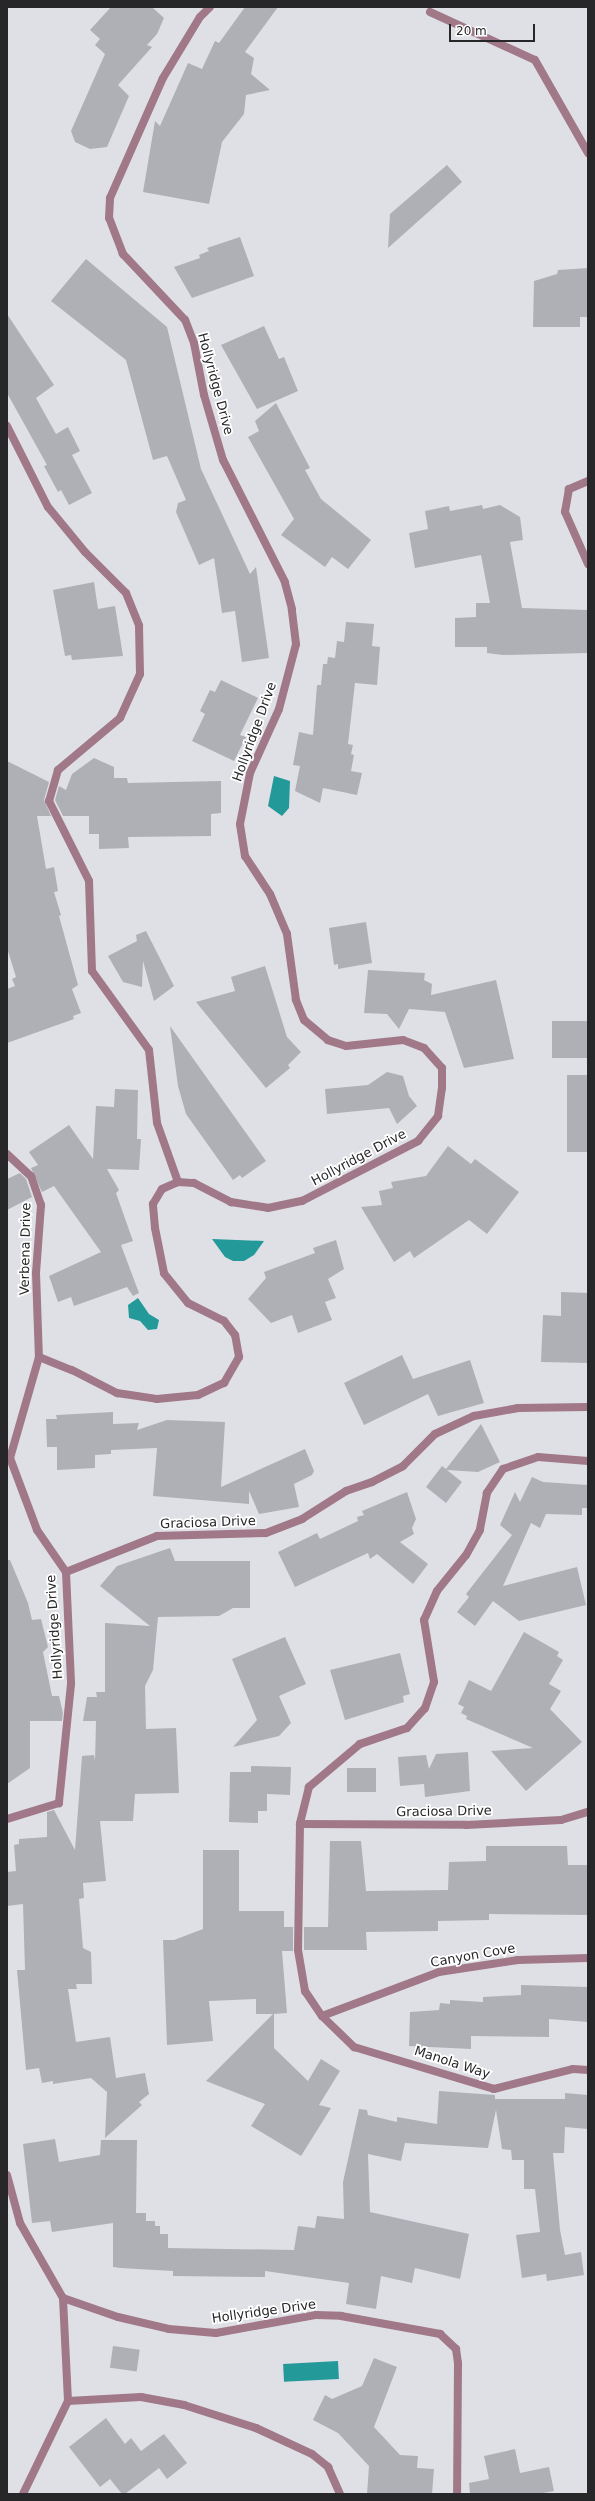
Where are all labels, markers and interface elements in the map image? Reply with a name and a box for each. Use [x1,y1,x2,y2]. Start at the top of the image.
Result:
scale bar [451,16,537,42]
text: 20 m [456,24,487,38]
street label: Hollyridge Drive [194,331,236,437]
street label: Hollyridge Drive [230,680,280,784]
street label: Hollyridge Drive [309,1126,409,1190]
street label: Verbena Drive [17,1203,35,1295]
street label: Graciosa Drive [160,1514,256,1532]
street label: Hollyridge Drive [44,1574,66,1680]
street label: Graciosa Drive [396,1803,492,1821]
street label: Canyon Cove [429,1941,517,1971]
street label: Manola Way [412,2043,492,2083]
street label: Hollyridge Drive [211,2297,317,2327]

